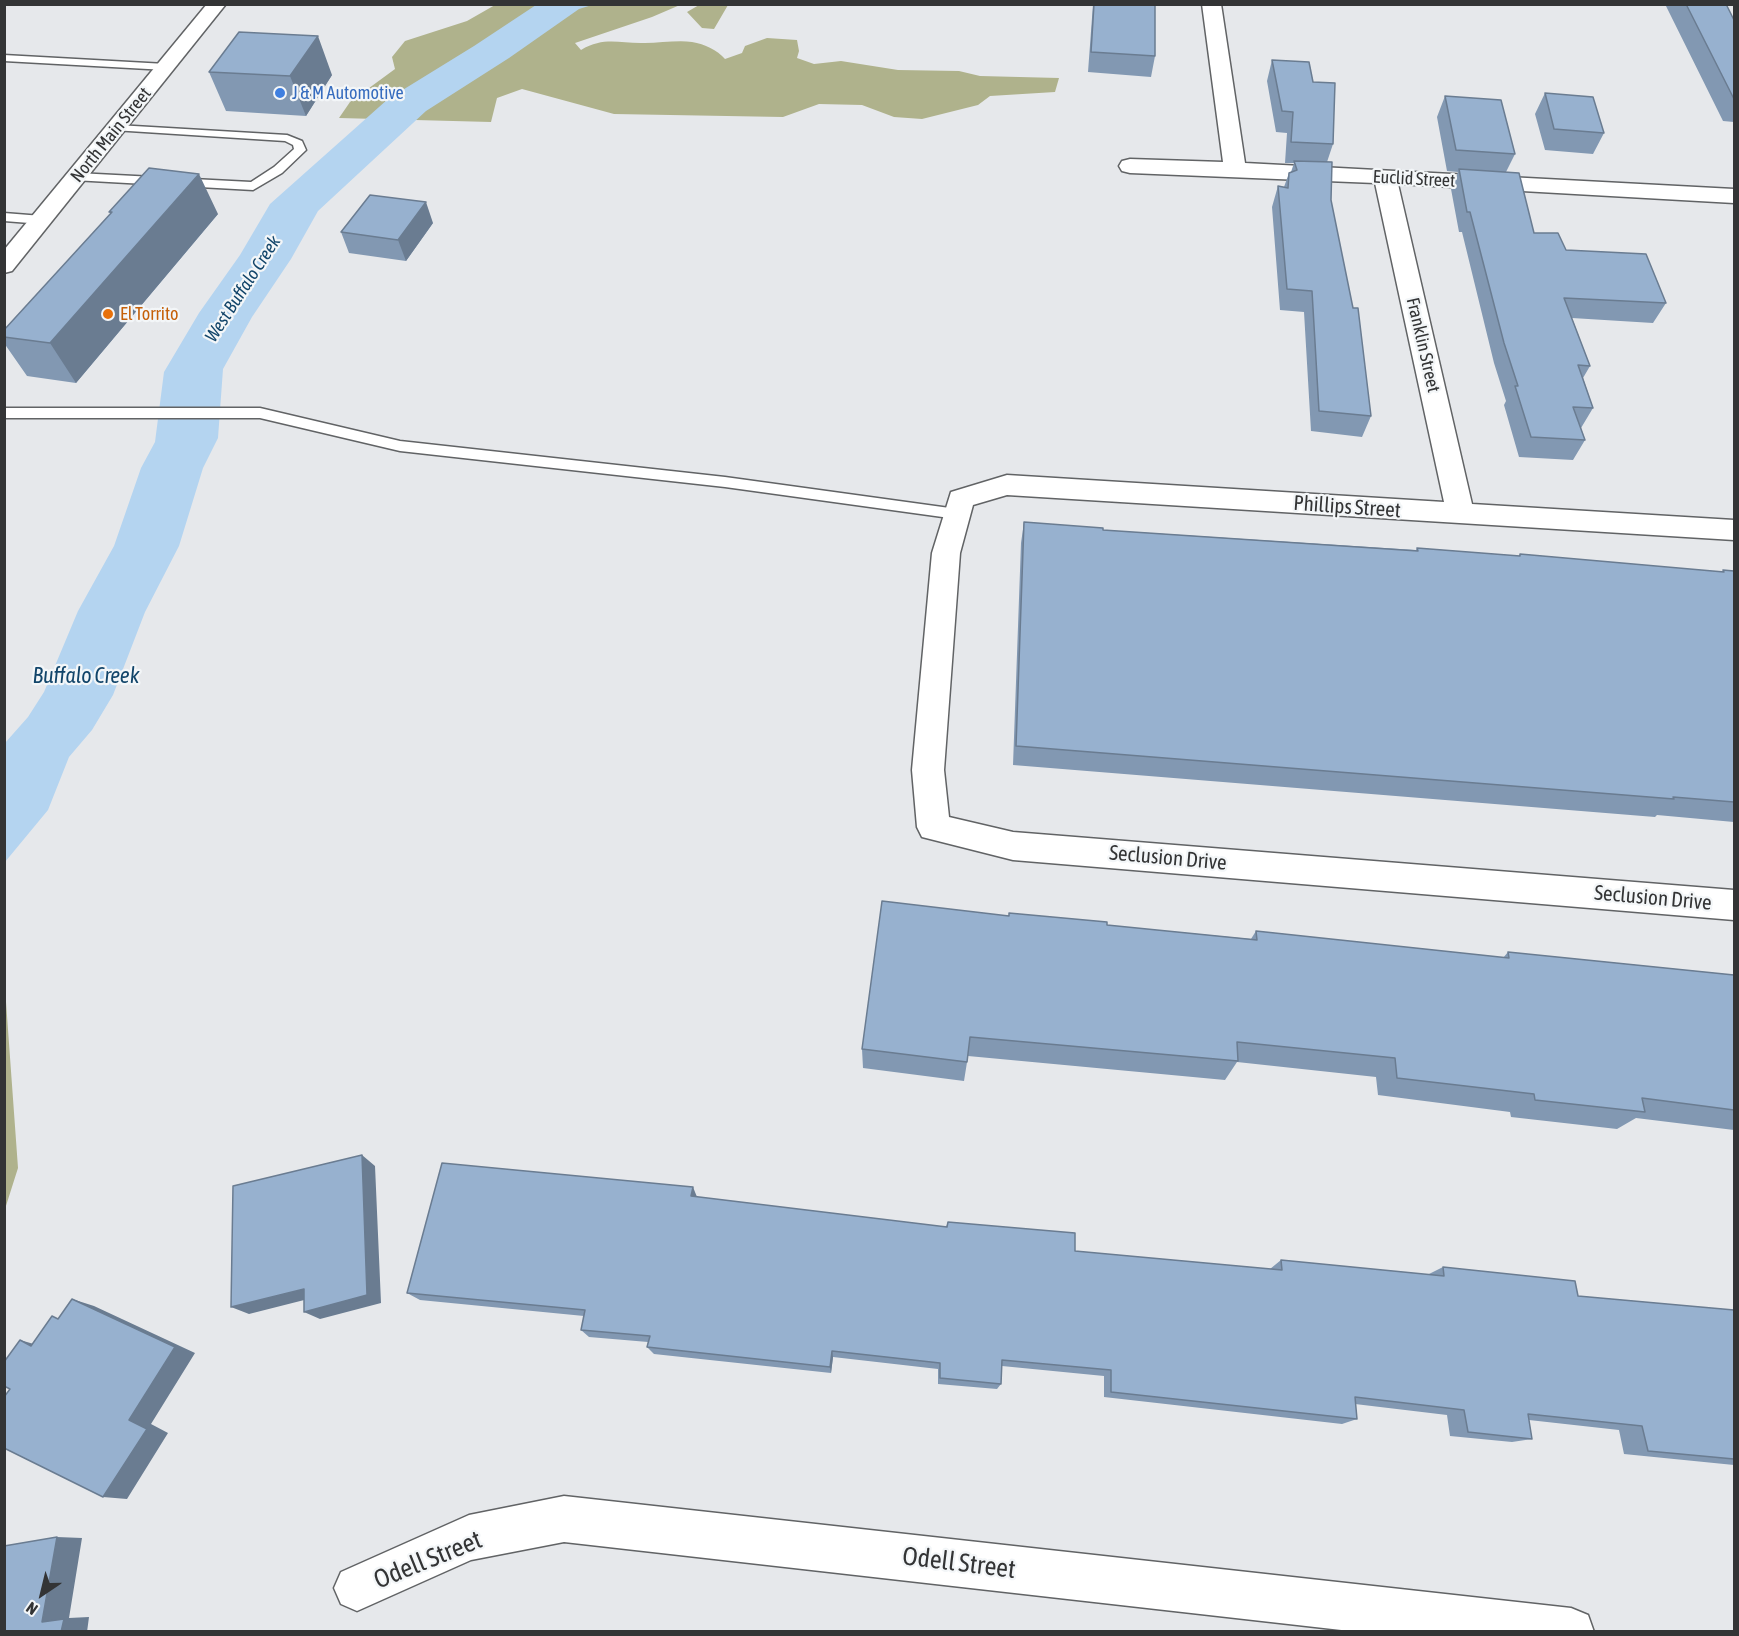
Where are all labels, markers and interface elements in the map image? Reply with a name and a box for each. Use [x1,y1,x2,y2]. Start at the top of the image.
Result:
place label: J & M Automotive [292,82,404,104]
street label: North Main Street [66,83,156,187]
marker: J & M Automotive [273,86,287,100]
street label: Euclid Street [1372,166,1456,192]
water label: West Buffalo Creek [201,232,285,346]
street label: Franklin Street [1402,296,1444,394]
place label: El Torrito [120,303,178,325]
marker: El Torrito [101,307,115,321]
street label: Phillips Street [1292,491,1402,523]
water label: Buffalo Creek [32,663,140,689]
street label: Seclusion Drive [1108,840,1228,876]
street label: Seclusion Drive [1593,880,1713,916]
street label: Odell Street [369,1524,487,1596]
street label: Odell Street [901,1541,1017,1585]
north arrow [12,1564,72,1624]
text: N [23,1599,41,1619]

